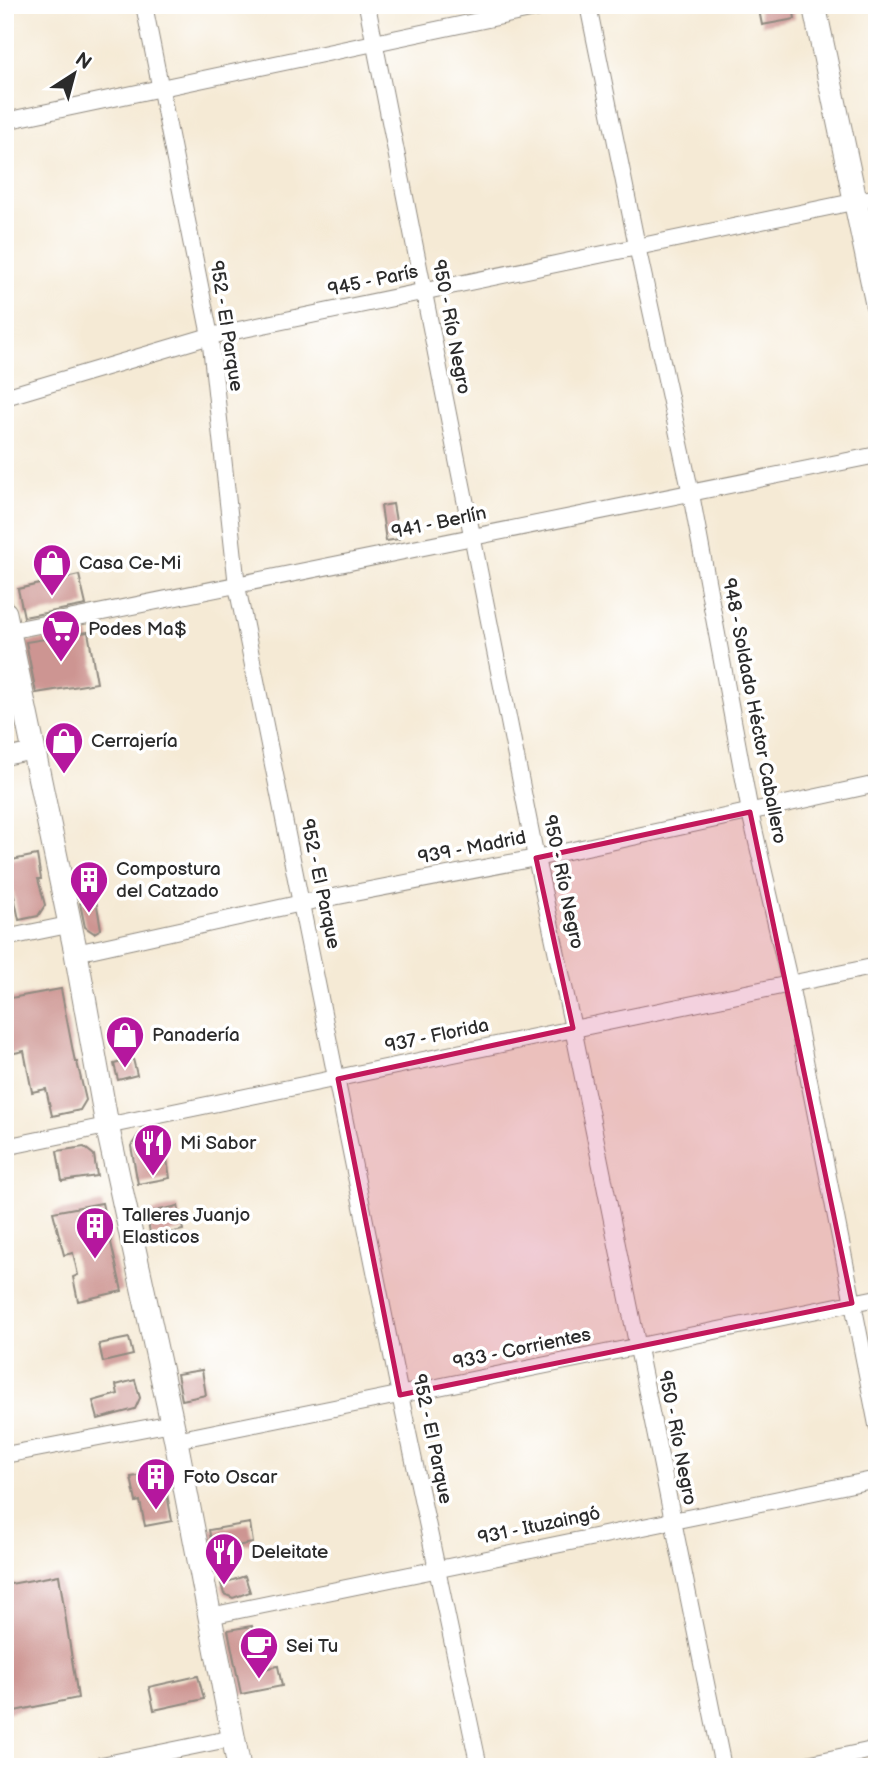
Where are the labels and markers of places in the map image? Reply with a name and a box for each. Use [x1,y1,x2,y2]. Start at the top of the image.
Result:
shop icon: Casa Ce-Mi [31,542,73,597]
place label: Casa Ce-Mi [79,552,181,575]
supermarket icon: Podes Ma$ [40,608,82,663]
place label: Podes Ma$ [88,618,187,641]
shop icon: Cerrajería [43,720,85,775]
place label: Cerrajería [91,730,178,753]
place label: Compostura del Catzado [116,858,221,903]
building icon: Compostura del Catzado [68,859,110,914]
shop icon: Panadería [104,1014,146,1069]
place label: Panadería [152,1024,240,1047]
restaurant icon: Mi Sabor [132,1122,174,1177]
place label: Mi Sabor [180,1132,257,1155]
place label: Talleres Juanjo Elasticos [122,1204,250,1249]
building icon: Talleres Juanjo Elasticos [74,1205,116,1260]
building icon: Foto Oscar [135,1456,177,1511]
place label: Foto Oscar [183,1466,278,1489]
restaurant icon: Deleitate [203,1531,245,1586]
place label: Deleitate [251,1541,328,1564]
cafe icon: Sei Tu [238,1625,280,1680]
place label: Sei Tu [286,1635,338,1658]

